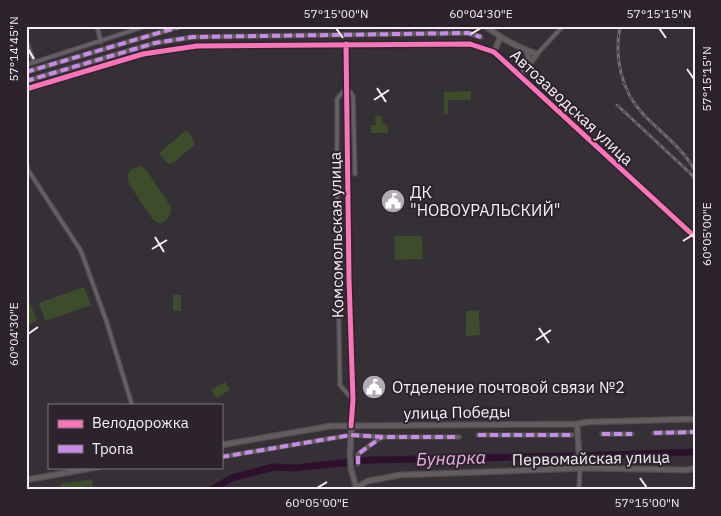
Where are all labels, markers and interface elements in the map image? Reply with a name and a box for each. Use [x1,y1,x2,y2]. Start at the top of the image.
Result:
text: 57°15'00"N [303,6,369,21]
text: 60°04'30"E [449,6,513,21]
text: 57°15'15"N [626,6,692,21]
text: 57°14'45"N [6,16,21,82]
street label: Автозаводская улица [506,45,638,170]
text: 57°15'15"N [699,46,714,112]
street label: Комсомольская улица [325,151,347,318]
place label: ДК "НОВОУРАЛЬСКИЙ" [410,182,560,220]
public building icon: ДК "НОВОУРАЛЬСКИЙ" [380,188,406,214]
text: 60°05'00"E [699,202,714,266]
text: 60°04'30"E [6,302,21,366]
public building icon: Отделение почтовой связи №2 [361,374,387,400]
place label: Отделение почтовой связи №2 [392,377,625,397]
street label: улица Победы [403,401,511,423]
legend [48,404,222,468]
text: Велодорожка [92,413,189,432]
text: Тропа [92,439,134,458]
water label: Бунарка [416,445,486,471]
street label: Первомайская улица [512,447,671,469]
text: 60°05'00"E [285,495,349,510]
text: 57°15'00"N [614,495,680,510]

